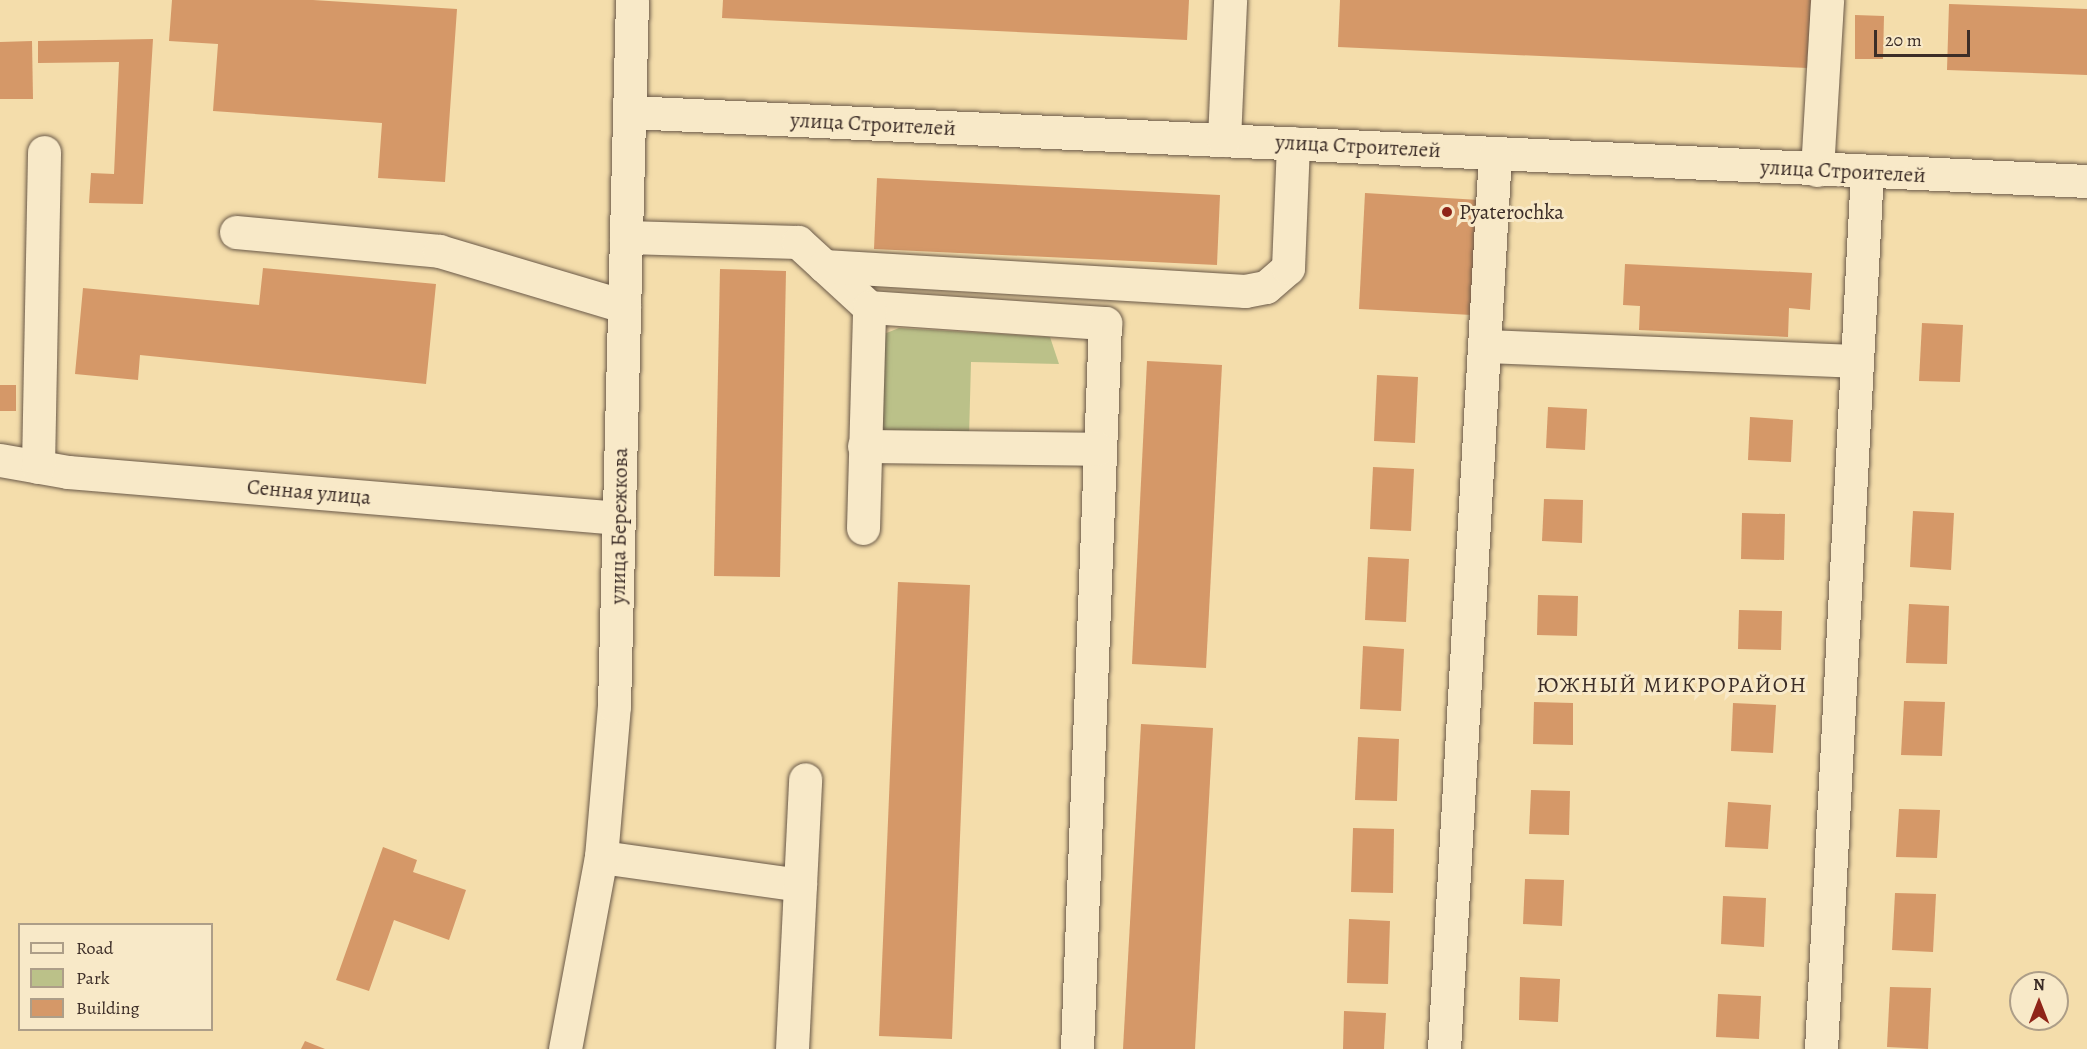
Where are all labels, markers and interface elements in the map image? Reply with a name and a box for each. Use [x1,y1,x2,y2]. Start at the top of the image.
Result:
scale bar [1877,18,1973,56]
text: 20 m [1885,28,1922,52]
street label: улица Строителей [790,107,956,141]
street label: улица Строителей [1275,129,1441,163]
street label: улица Строителей [1760,154,1926,188]
place label: Pyaterochka [1459,199,1564,225]
marker: Pyaterochka [1440,205,1454,219]
street label: улица Бережкова [605,447,633,605]
street label: Сенная улица [246,474,372,510]
district label: ЮЖНЫЙ МИКРОРАЙОН [1536,673,1808,699]
legend [18,923,213,1031]
text: Road [76,936,113,960]
text: Park [76,966,110,990]
north arrow [2009,971,2069,1031]
text: N [2033,974,2045,996]
text: Building [76,996,140,1020]

